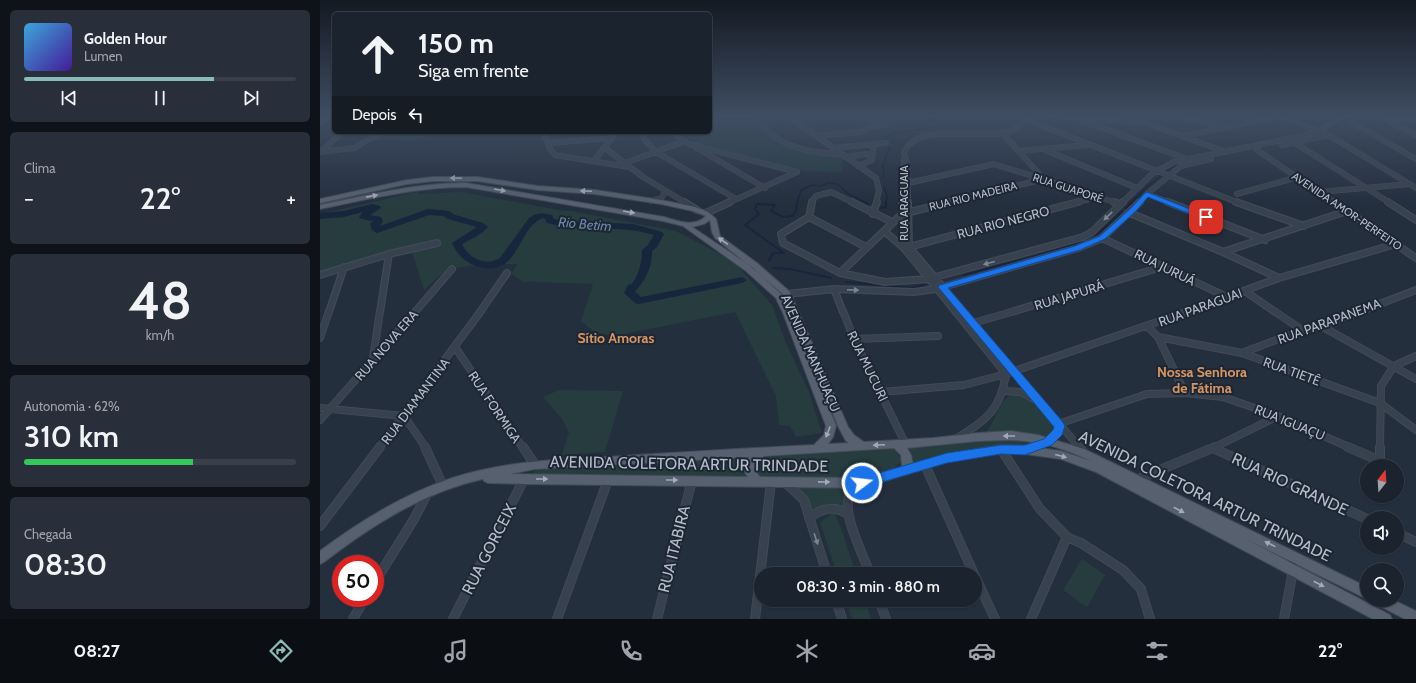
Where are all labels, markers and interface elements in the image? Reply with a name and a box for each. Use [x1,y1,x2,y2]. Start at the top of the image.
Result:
text: 150 m [418,26,494,60]
icon: ahead [352,28,404,80]
text: Golden Hour [84,30,167,48]
text: Lumen [84,48,123,64]
text: Siga em frente [418,60,529,82]
icon: previous [58,87,80,109]
icon: pause [149,87,171,109]
icon: next [240,87,262,109]
icon: left [405,104,427,126]
text: Depois [352,106,397,124]
text: Clima [24,160,55,176]
street label: RUA ARAGUAIA [897,165,911,241]
street label: AVENIDA AMOR-PERFEITO [1289,169,1405,253]
street label: RUA GUAPORÉ [1031,170,1105,206]
one-way arrow [449,175,462,181]
street label: RUA RIO MADEIRA [928,178,1019,214]
text: 22° [140,180,180,217]
text: − [24,185,34,212]
text: + [286,185,296,212]
one-way arrow [494,188,507,194]
one-way arrow [580,188,592,195]
one-way arrow [366,193,378,199]
pin [1189,200,1223,234]
street label: RUA RIO NEGRO [955,202,1051,242]
icon: arrive [1195,206,1217,228]
one-way arrow [622,210,635,216]
one-way arrow [1103,211,1113,221]
water label: Rio Betim [558,213,612,235]
one-way arrow [718,237,729,245]
street label: RUA JURUÁ [1132,244,1199,289]
one-way arrow [983,260,995,266]
text: 48 [128,269,192,332]
street label: RUA JAPURÁ [1032,276,1106,313]
street label: RUA PARAGUAI [1156,284,1244,330]
one-way arrow [847,287,860,293]
street label: AVENIDA MANHUAÇU [778,292,844,414]
street label: RUA PARAPANEMA [1275,295,1383,347]
street label: RUA NOVA ERA [351,306,421,384]
text: km/h [146,327,174,343]
street label: RUA MUCURI [844,328,892,404]
district label: Sítio Amoras [577,329,655,347]
street label: RUA TIETÊ [1261,353,1323,389]
street label: RUA DIAMANTINA [377,355,453,447]
district label: Nossa Senhora de Fátima [1157,363,1247,397]
street label: RUA FORMIGA [465,368,525,446]
text: Autonomia · 62% [24,398,120,414]
street label: RUA IGUAÇU [1252,401,1328,443]
text: 310 km [24,418,119,455]
street label: AVENIDA COLETORA ARTUR TRINDADE [1076,426,1334,566]
one-way arrow [825,427,831,439]
one-way arrow [1002,433,1015,439]
one-way arrow [872,442,885,448]
street label: RUA RIO GRANDE [1229,449,1351,519]
street label: AVENIDA COLETORA ARTUR TRINDADE [550,452,828,476]
one-way arrow [1056,453,1068,459]
north arrow [1360,459,1404,503]
map controls [1360,459,1404,607]
position arrow [841,462,883,504]
one-way arrow [536,476,549,482]
one-way arrow [666,477,679,483]
one-way arrow [818,479,831,485]
street label: RUA GORCEIX [458,500,520,598]
street label: RUA ITABIRA [654,503,694,595]
one-way arrow [1173,507,1185,513]
button: sound [1360,511,1404,555]
text: Chegada [24,526,72,542]
one-way arrow [813,533,819,545]
one-way arrow [1264,541,1275,548]
text: 08:30 [24,546,107,583]
speed limit sign: 50 [332,555,384,607]
button: search [1360,563,1404,607]
text: 08:30 · 3 min · 880 m [796,578,940,596]
one-way arrow [1313,581,1325,587]
icon: directions [267,637,295,665]
icon: music [442,637,470,665]
icon: phone [617,637,645,665]
icon: climate [793,637,821,665]
icon: car [968,637,996,665]
icon: filters [1143,637,1171,665]
text: 08:27 [74,640,120,662]
text: 22° [1318,640,1342,662]

